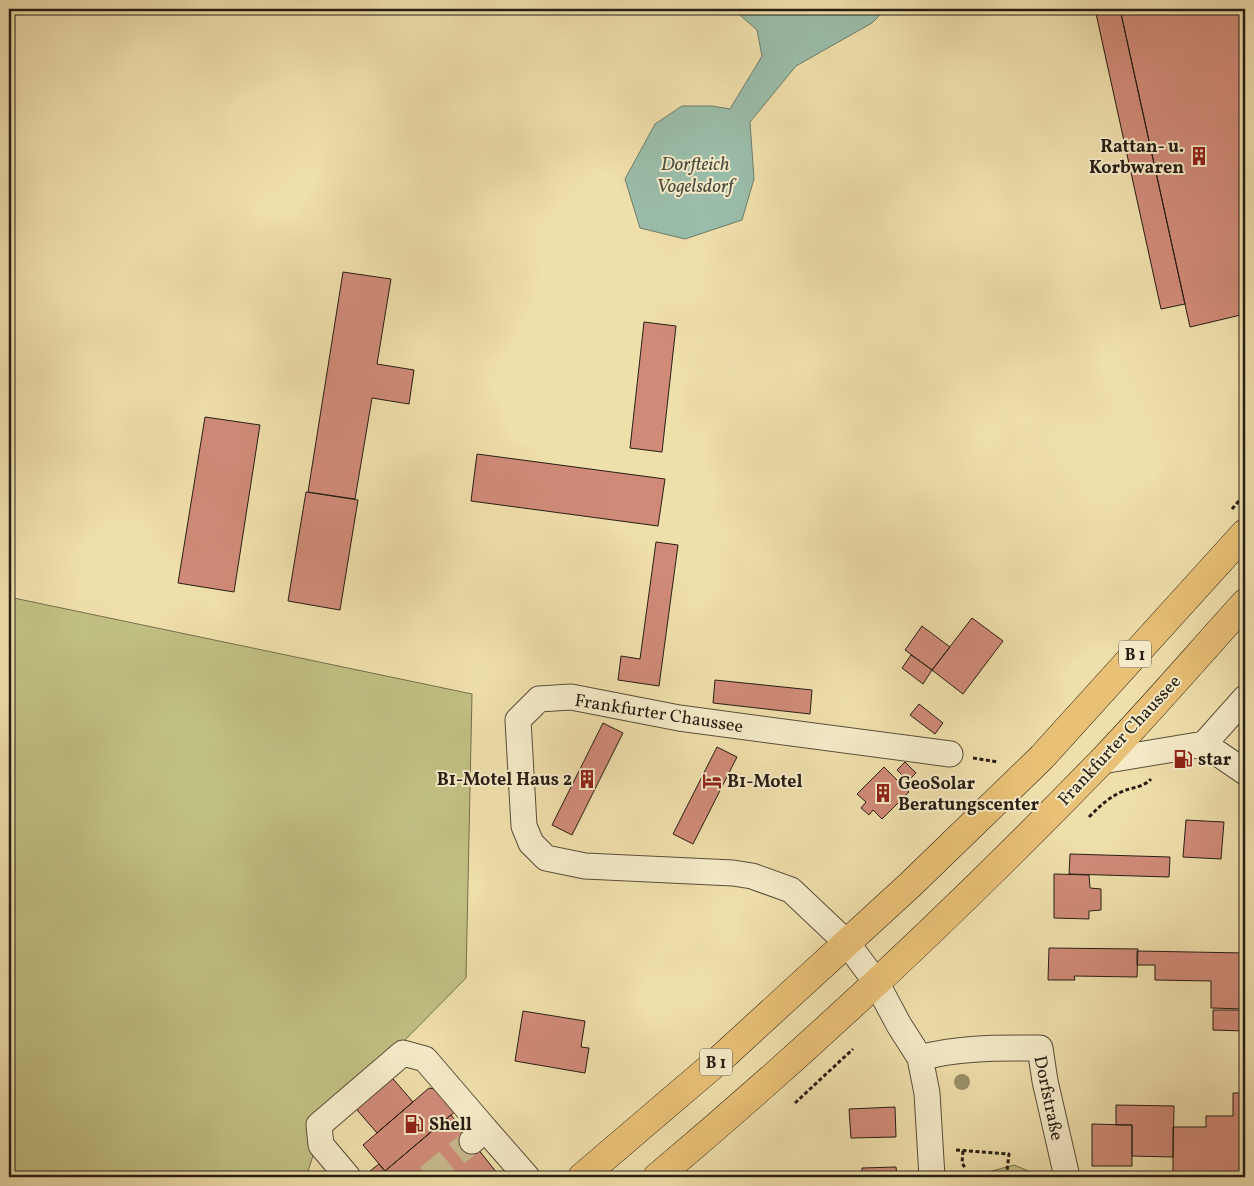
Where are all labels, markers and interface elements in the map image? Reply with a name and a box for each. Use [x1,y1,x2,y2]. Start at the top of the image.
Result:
place label: Rattan- u. Korbwaren [1089,135,1184,181]
building icon: Rattan- u. Korbwaren [1188,145,1210,167]
water label: Dorfteich Vogelsdorf [656,152,737,200]
road number: B 1 [1119,641,1151,668]
street label: Frankfurter Chaussee [1053,670,1187,812]
street label: Frankfurter Chaussee [573,689,745,740]
fuel station icon: star [1172,748,1194,770]
place label: star [1198,748,1232,773]
place label: B1-Motel Haus 2 [437,768,572,793]
building icon: B1-Motel Haus 2 [576,768,598,790]
hotel icon: B1-Motel [701,770,723,792]
place label: B1-Motel [727,770,803,795]
place label: GeoSolar Beratungscenter [898,772,1039,818]
building icon: GeoSolar Beratungscenter [872,782,894,804]
road number: B 1 [700,1048,732,1076]
street label: Dorfstraße [1026,1054,1069,1143]
fuel station icon: Shell [403,1113,425,1135]
place label: Shell [429,1113,472,1138]

